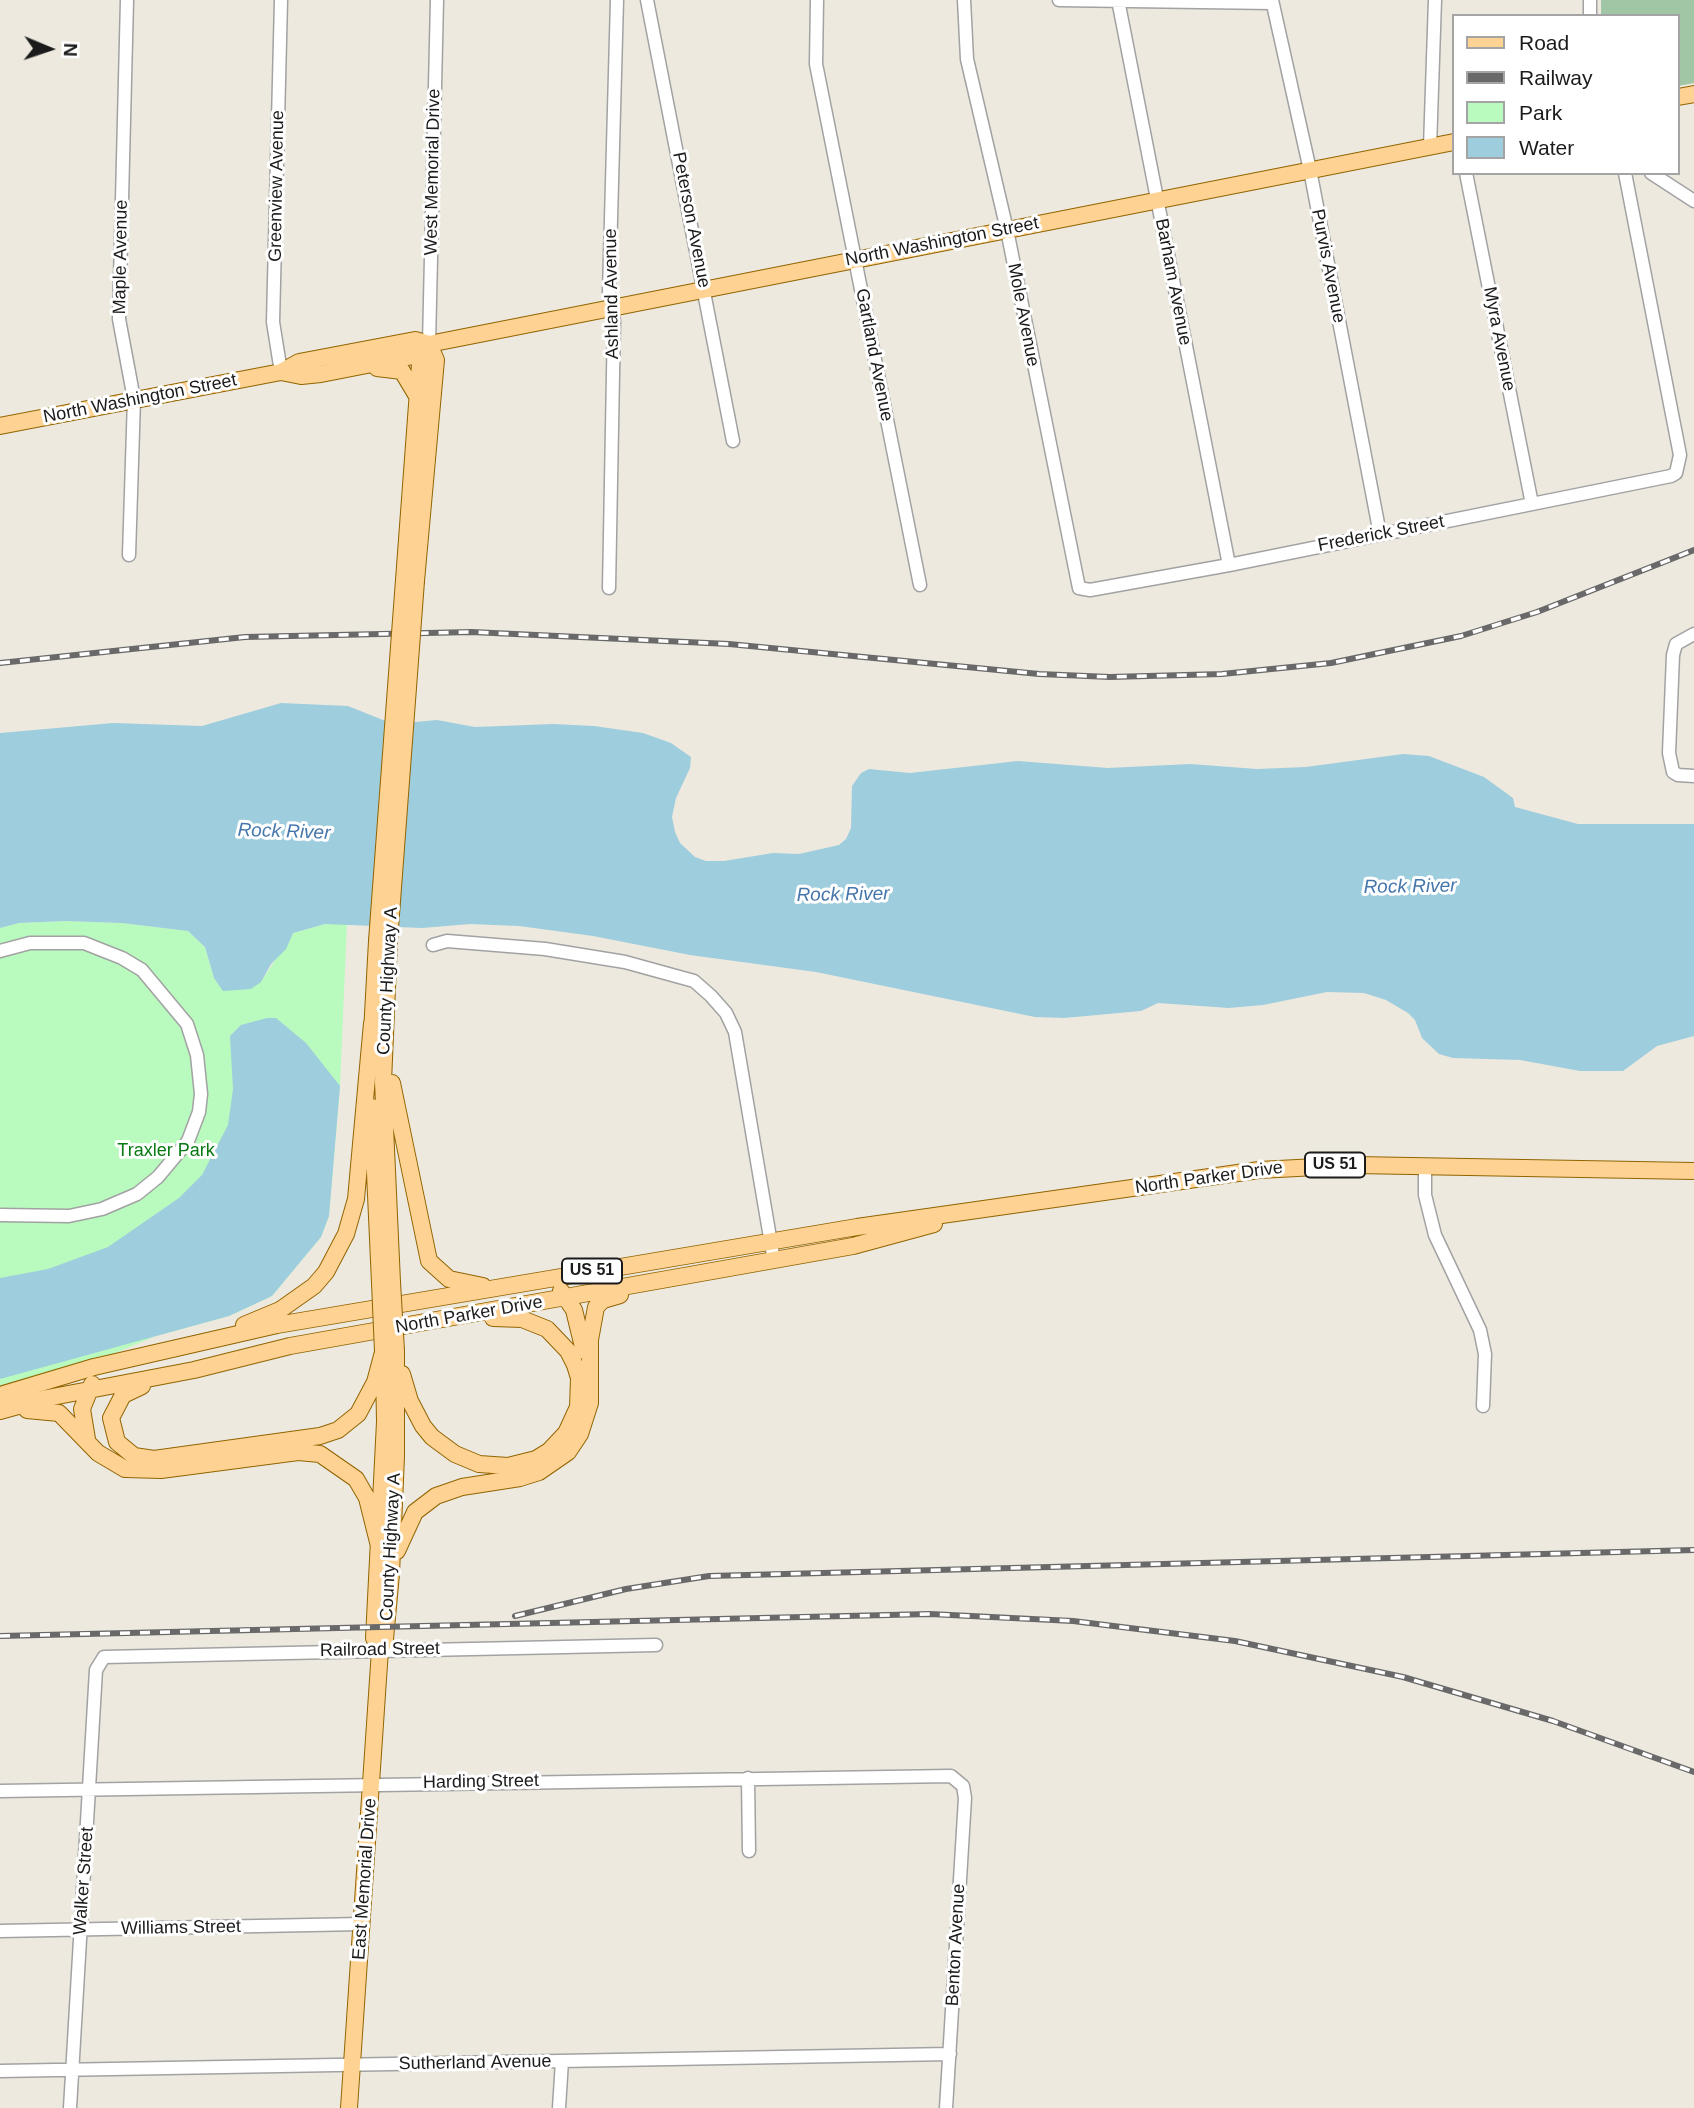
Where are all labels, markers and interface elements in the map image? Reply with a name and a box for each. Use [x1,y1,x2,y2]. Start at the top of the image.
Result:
north arrow [14,14,84,84]
legend [1452,14,1680,175]
text: Road [1519,31,1569,54]
text: N [60,43,81,57]
text: Railway [1519,66,1593,89]
street label: West Memorial Drive [421,88,445,256]
text: Park [1519,101,1562,124]
street label: Greenview Avenue [265,110,289,262]
text: Water [1519,136,1574,159]
street label: Peterson Avenue [667,150,715,290]
street label: Maple Avenue [109,199,133,315]
street label: Purvis Avenue [1306,207,1350,325]
street label: North Washington Street [844,213,1040,271]
street label: Barham Avenue [1150,217,1196,347]
street label: Ashland Avenue [600,228,624,360]
street label: Mole Avenue [1002,262,1044,368]
street label: Myra Avenue [1478,285,1520,393]
street label: Gartland Avenue [851,287,897,423]
street label: North Washington Street [42,370,238,428]
street label: Frederick Street [1316,511,1446,557]
water label: Rock River [237,819,331,845]
water label: Rock River [1363,875,1457,899]
water label: Rock River [796,883,890,907]
street label: County Highway A [373,907,403,1055]
park label: Traxler Park [117,1140,215,1162]
road number: US 51 [1305,1152,1365,1177]
street label: North Parker Drive [1134,1157,1284,1199]
road number: US 51 [562,1259,622,1284]
street label: North Parker Drive [394,1291,544,1339]
street label: County Highway A [376,1473,406,1621]
street label: Railroad Street [320,1638,440,1662]
street label: Harding Street [423,1770,539,1794]
street label: East Memorial Drive [349,1797,381,1961]
street label: Walker Street [69,1826,99,1936]
street label: Benton Avenue [942,1883,970,2007]
street label: Williams Street [121,1916,241,1940]
street label: Sutherland Avenue [398,2051,552,2075]

